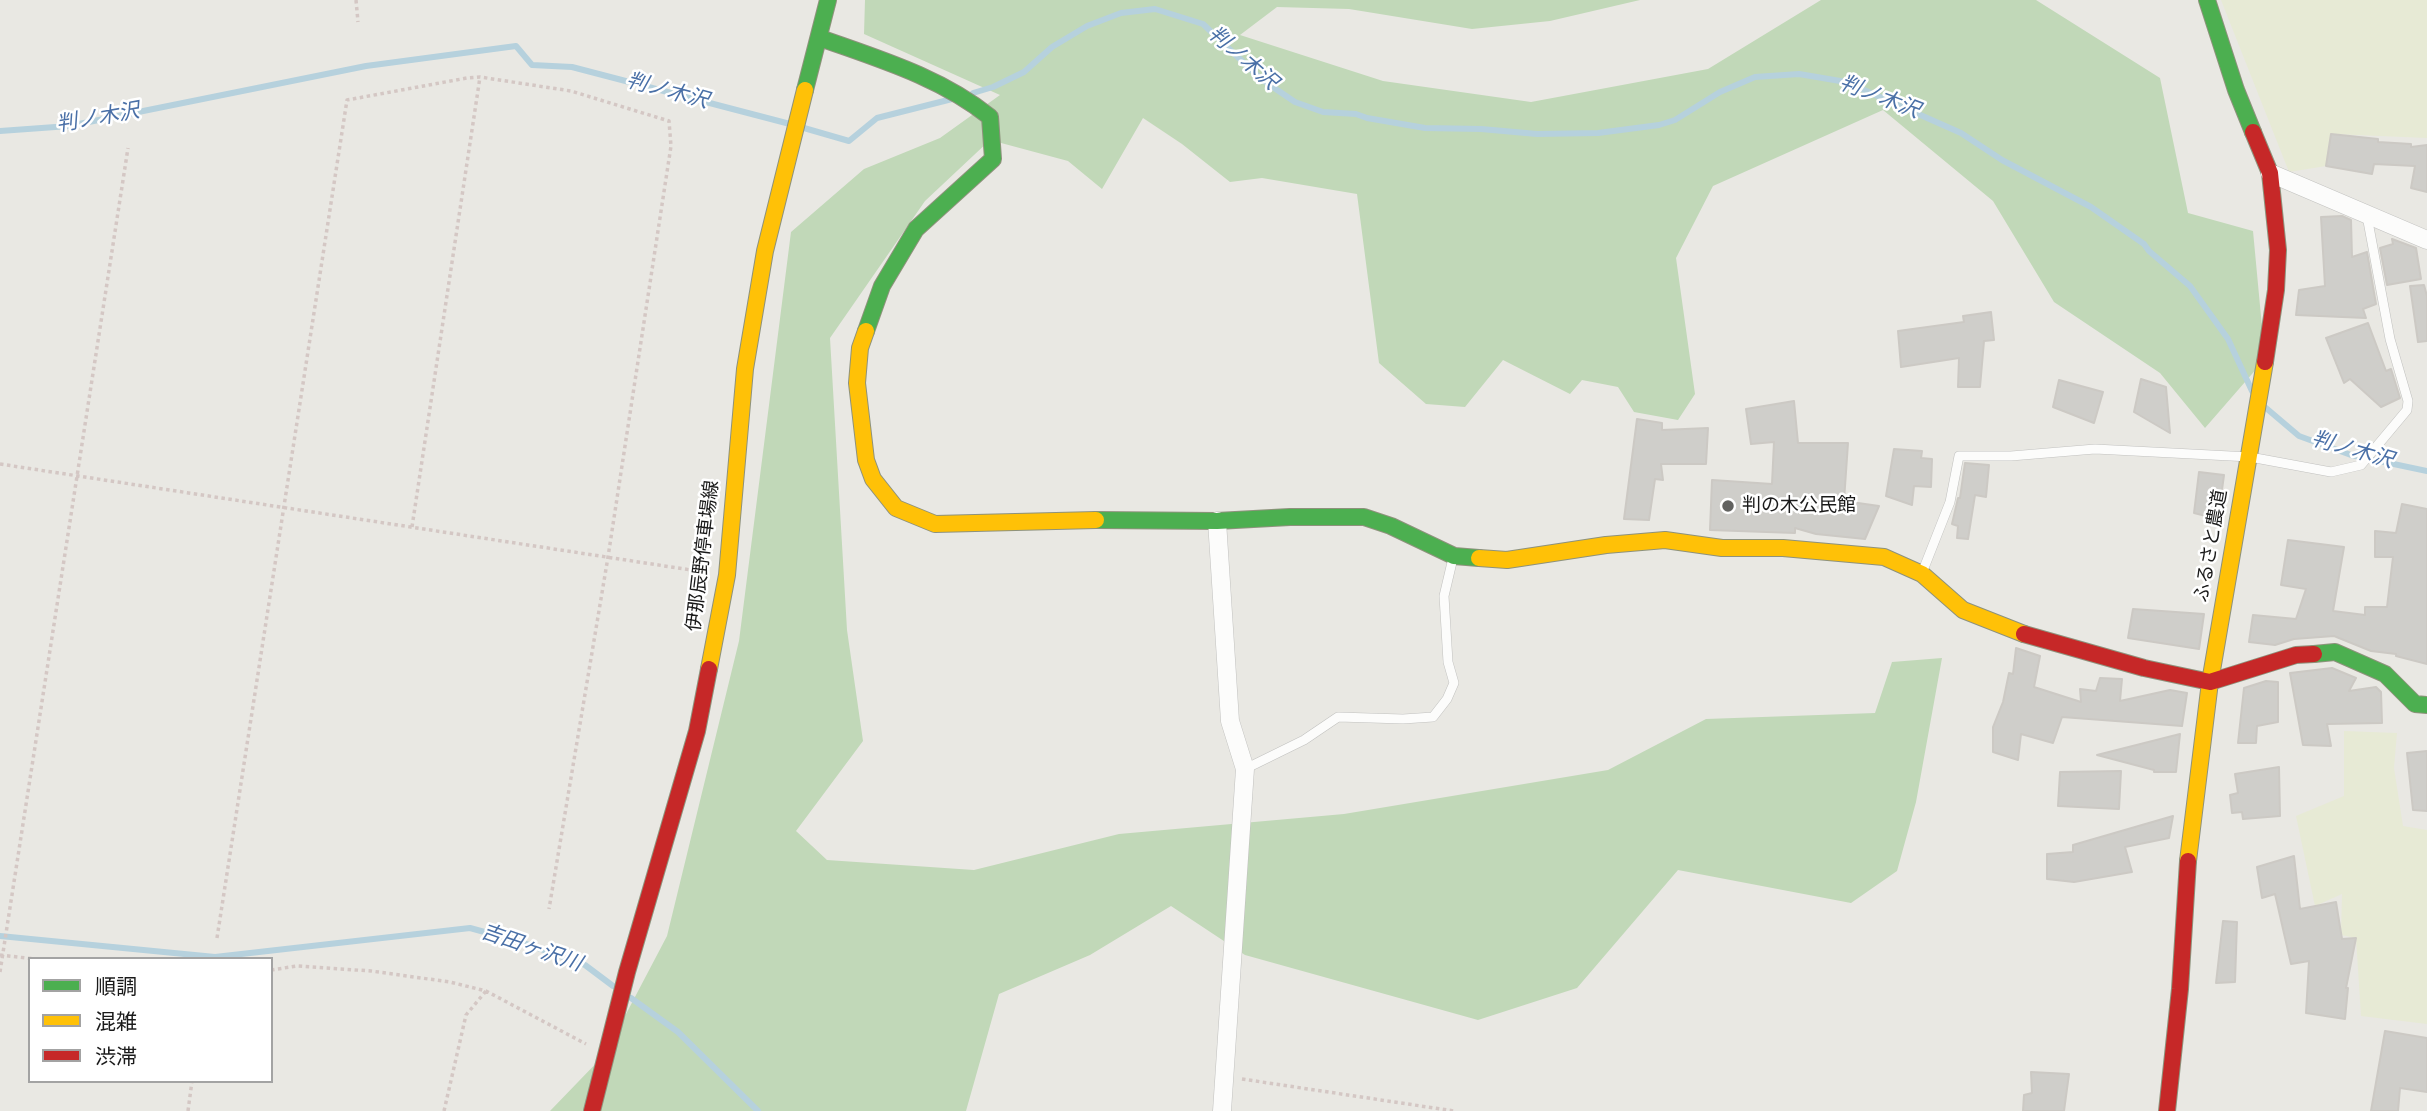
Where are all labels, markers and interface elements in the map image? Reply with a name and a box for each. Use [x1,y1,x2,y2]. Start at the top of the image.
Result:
water label: 判ノ木沢 [1202,22,1282,96]
water label: 判ノ木沢 [623,69,711,115]
water label: 判ノ木沢 [1835,71,1923,125]
water label: 判ノ木沢 [54,99,142,139]
water label: 判ノ木沢 [2308,427,2396,475]
street label: 伊那辰野停車場線 [683,479,725,633]
street label: ふるさと農道 [2191,488,2233,604]
place label: 判の木公民館 [1742,495,1856,517]
marker: 判の木公民館 [1720,498,1736,514]
water label: 吉田ヶ沢川 [477,920,585,978]
legend [28,957,273,1083]
text: 順調 [95,973,137,1001]
text: 混雑 [95,1008,137,1036]
text: 渋滞 [95,1043,137,1071]

